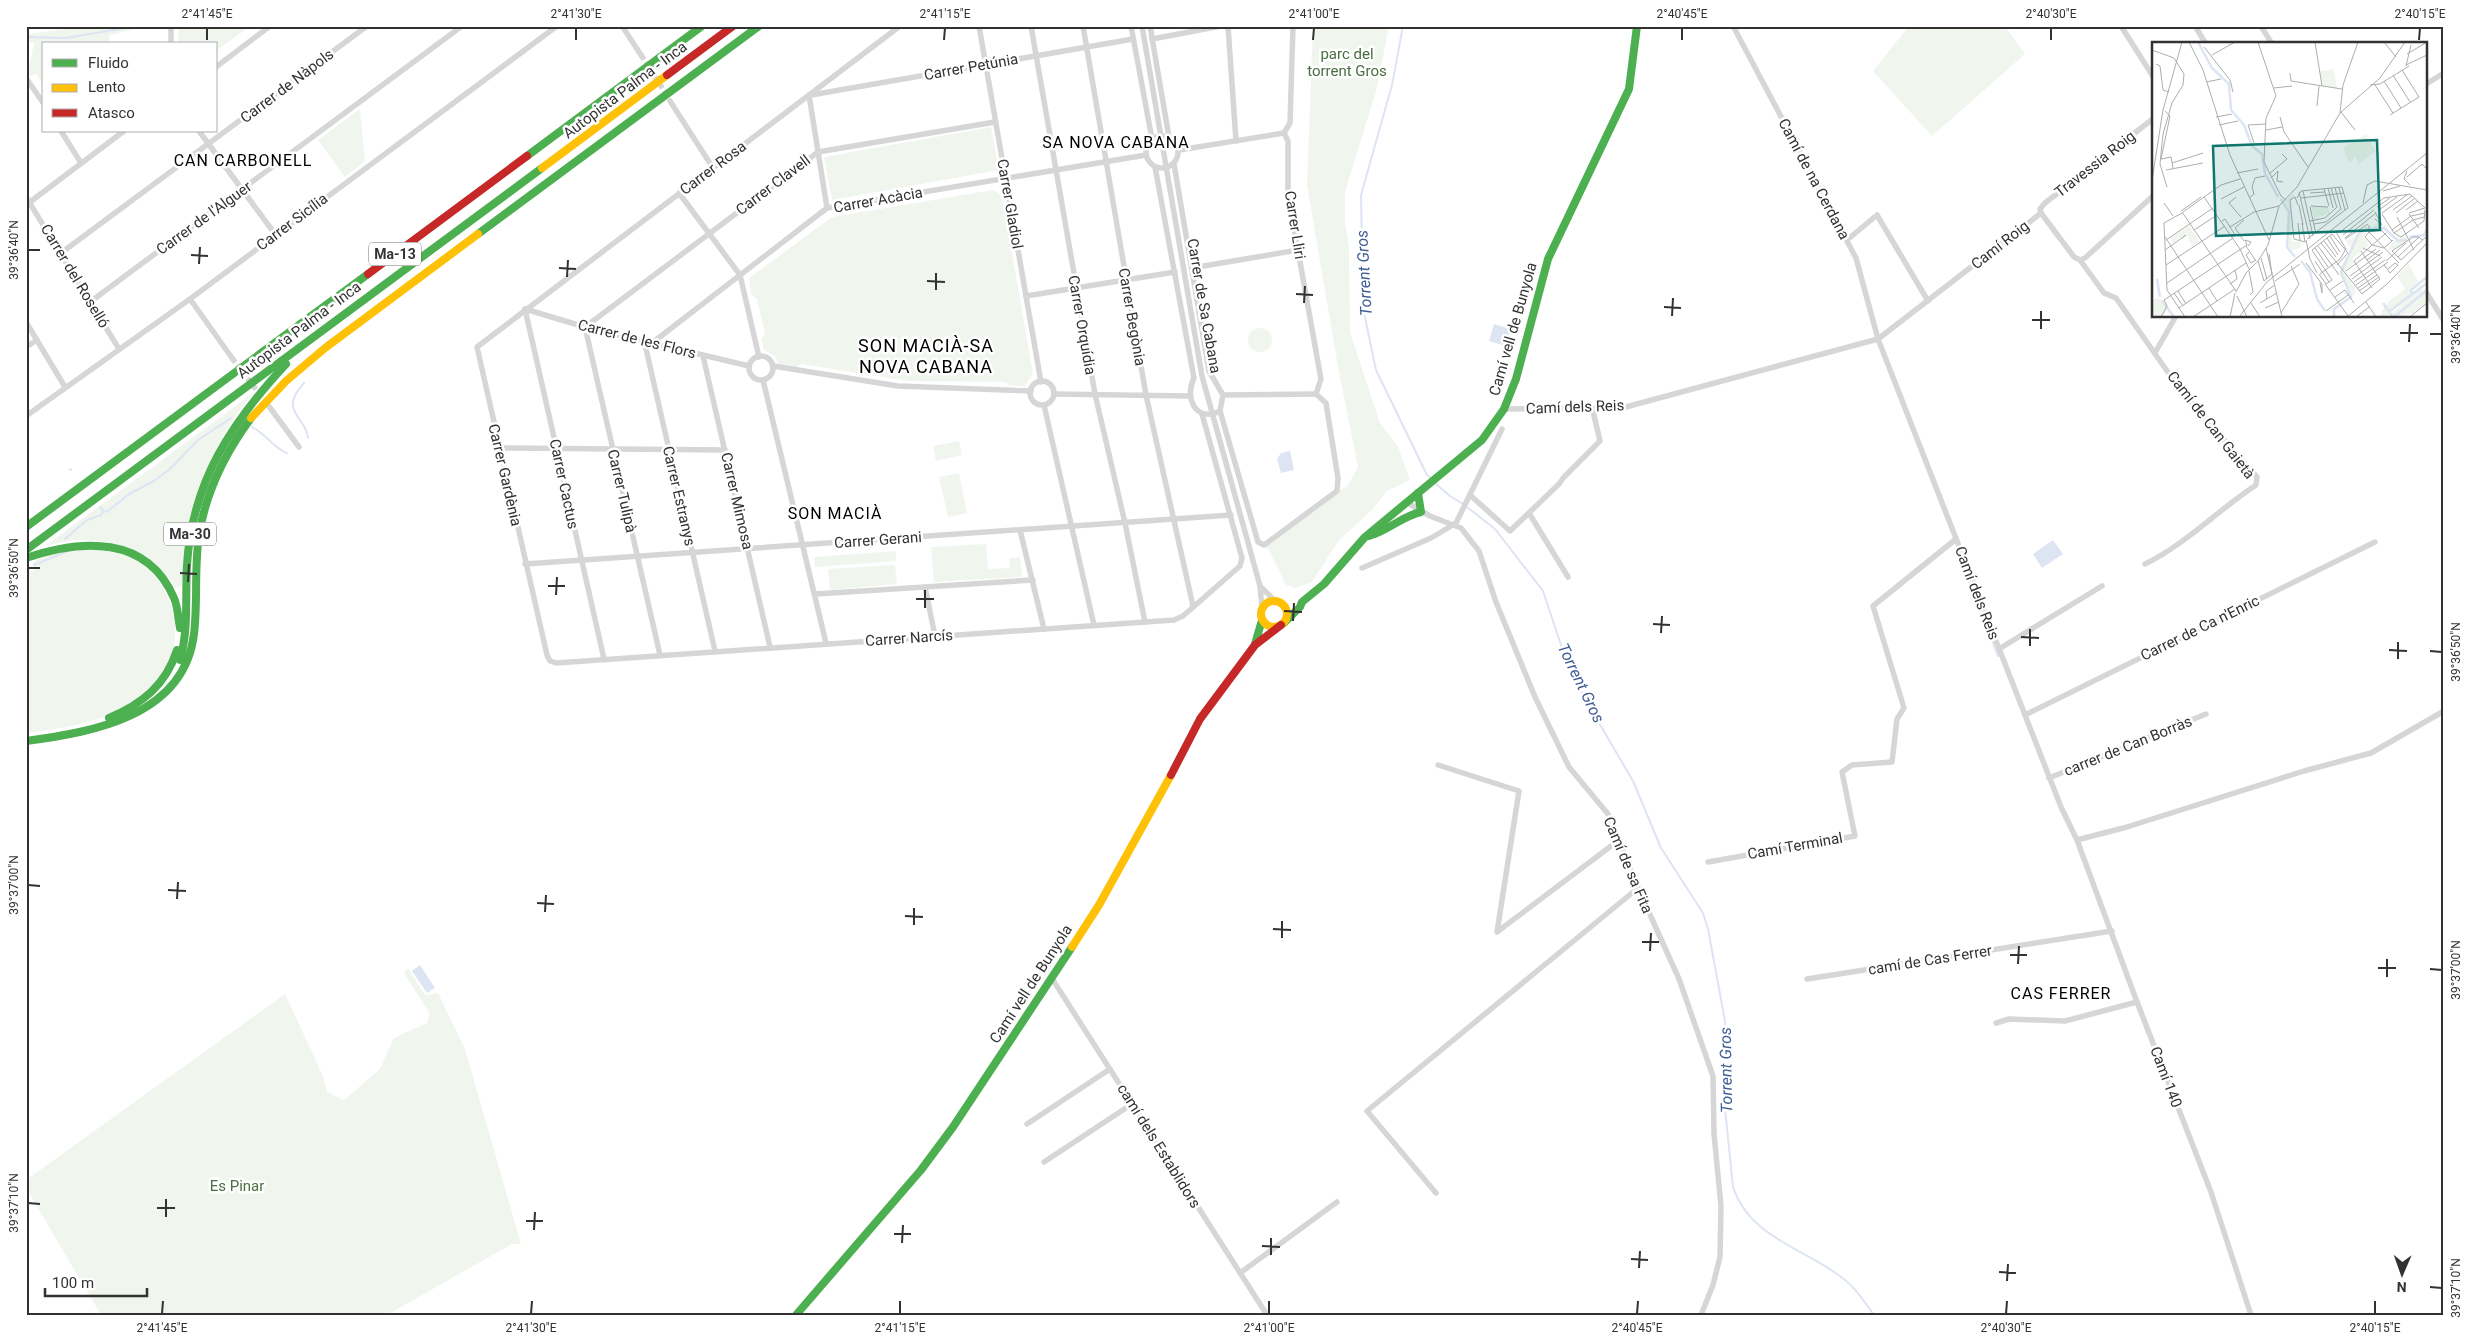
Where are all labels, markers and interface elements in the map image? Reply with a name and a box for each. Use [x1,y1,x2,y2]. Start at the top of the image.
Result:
text: 2°41'45"E [182,7,233,21]
text: 2°41'30"E [551,7,602,21]
text: 2°41'15"E [920,7,971,21]
text: 2°41'00"E [1289,7,1340,21]
text: 2°40'45"E [1657,7,1708,21]
text: 2°40'30"E [2026,7,2077,21]
text: 2°40'15"E [2395,7,2446,21]
street label: Autopista Palma - Inca [560,38,690,142]
legend [42,42,218,132]
inset map [2152,42,2428,318]
street label: Carrer de Nàpols [237,45,337,127]
park label: parc del torrent Gros [1307,45,1387,80]
street label: Carrer Petúnia [923,50,1019,84]
text: Fluido [88,54,129,72]
text: Lento [88,78,126,96]
text: Atasco [88,104,135,122]
street label: Camí de na Cerdana [1774,115,1854,243]
street label: Travessia Roig [2051,127,2139,201]
district label: SA NOVA CABANA [1042,133,1190,152]
street label: Carrer Rosa [676,137,750,199]
district label: CAN CARBONELL [174,151,312,170]
street label: Carrer Clavell [732,151,814,219]
street label: Carrer Gladiol [993,158,1027,250]
street label: Carrer de l'Alguer [153,177,255,259]
street label: Carrer Acàcia [832,183,924,217]
street label: Carrer Sicília [253,189,331,255]
street label: Carrer Lliri [1281,190,1309,260]
street label: Camí Roig [1968,217,2032,273]
text: 39°36'40"N [7,220,21,280]
street label: Carrer del Roselló [37,221,113,331]
water label: Torrent Gros [1352,230,1376,316]
street label: Carrer de Sa Cabana [1183,237,1225,375]
road number: Ma-13 [369,242,421,266]
street label: Camí vell de Bunyola [1485,260,1541,398]
street label: Carrer Begònia [1115,267,1149,367]
street label: Carrer Orquídia [1064,274,1100,376]
street label: Autopista Palma - Inca [234,278,364,382]
text: 39°36'40"N [2449,304,2463,364]
street label: Carrer de les Flors [576,316,698,362]
district label: SON MACIÀ-SA NOVA CABANA [858,335,994,377]
street label: Camí de Can Gaietà [2163,368,2259,482]
street label: Camí dels Reis [1525,396,1625,418]
street label: Carrer Gardènia [484,422,526,528]
street label: Carrer Cactus [546,437,582,531]
street label: Carrer Estranys [659,444,699,548]
street label: Carrer Tulipà [604,448,640,534]
street label: Carrer Mimosa [717,451,757,551]
district label: SON MACIÀ [788,504,882,523]
road number: Ma-30 [164,522,216,546]
street label: Carrer Gerani [834,528,922,552]
text: 39°36'50"N [7,538,21,598]
street label: Camí dels Reis [1951,544,2003,642]
street label: Carrer de Ca n'Enric [2138,591,2263,665]
text: 39°36'50"N [2449,622,2463,682]
street label: Carrer Narcís [865,626,953,650]
water label: Torrent Gros [1554,640,1608,726]
street label: carrer de Can Borràs [2061,712,2195,780]
street label: Camí de sa Fita [1600,814,1656,916]
street label: Camí Terminal [1746,829,1844,863]
text: 39°37'00"N [7,855,21,915]
street label: Camí vell de Bunyola [986,921,1076,1047]
text: 39°37'00"N [2449,940,2463,1000]
street label: camí de Cas Ferrer [1867,941,1993,979]
district label: CAS FERRER [2011,984,2111,1003]
water label: Torrent Gros [1716,1027,1736,1113]
street label: Camí 140 [2146,1044,2186,1110]
street label: camí dels Establidors [1113,1081,1205,1211]
text: 39°37'10"N [7,1173,21,1233]
park label: Es Pinar [210,1177,264,1195]
north arrow [2378,1248,2428,1298]
text: 39°37'10"N [2449,1258,2463,1318]
scale bar [45,1266,148,1298]
text: 100 m [52,1274,94,1292]
text: N [2396,1279,2407,1295]
text: 2°41'45"E [137,1321,188,1335]
text: 2°41'30"E [506,1321,557,1335]
text: 2°41'15"E [875,1321,926,1335]
text: 2°41'00"E [1244,1321,1295,1335]
text: 2°40'45"E [1612,1321,1663,1335]
text: 2°40'30"E [1981,1321,2032,1335]
text: 2°40'15"E [2350,1321,2401,1335]

